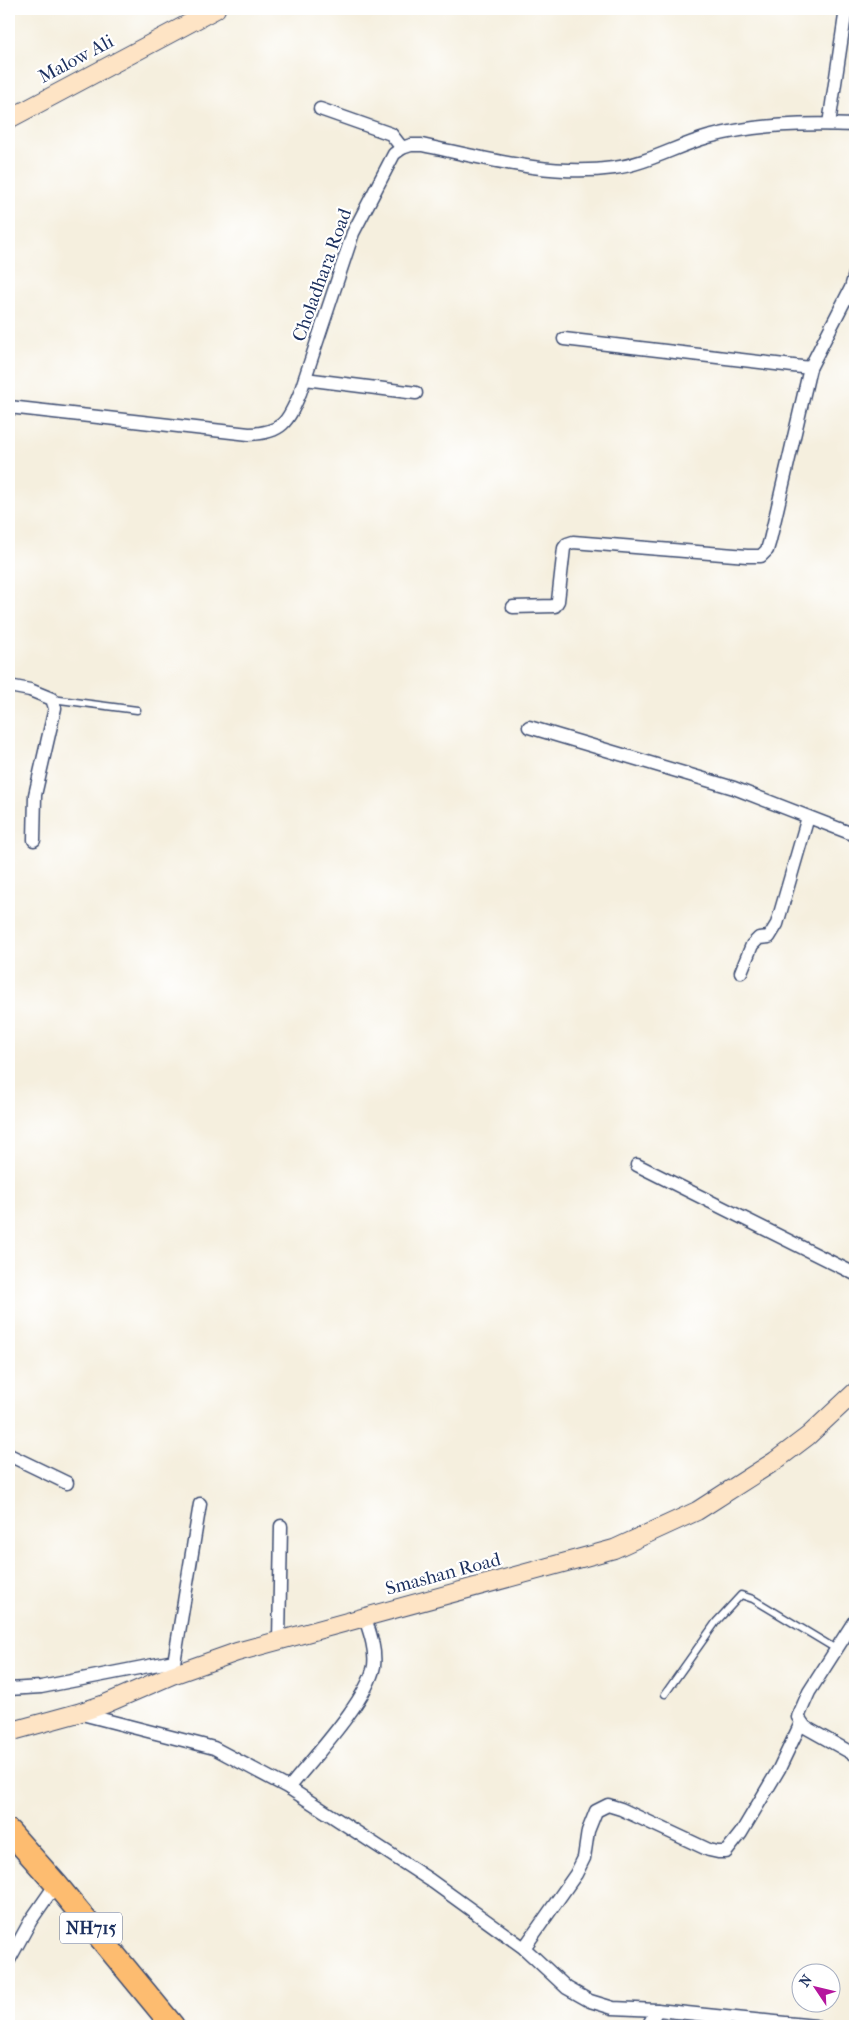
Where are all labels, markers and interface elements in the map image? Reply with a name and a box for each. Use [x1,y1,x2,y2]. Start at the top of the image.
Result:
street label: Malow Ali [35,30,118,88]
street label: Choladhara Road [288,205,356,345]
street label: Smashan Road [383,1548,504,1600]
road number: NH715 [60,1912,122,1944]
north arrow [792,1962,842,2012]
text: N [796,1971,816,1990]

